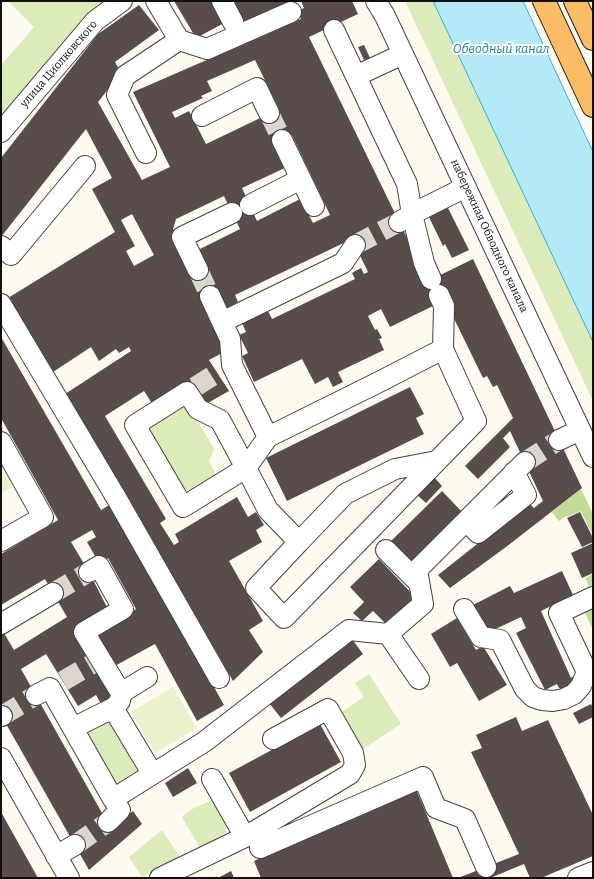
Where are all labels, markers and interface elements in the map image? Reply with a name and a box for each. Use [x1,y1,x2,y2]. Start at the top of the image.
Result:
street label: улица Циолковского [18,18,100,110]
water label: Обводный канал [453,43,549,57]
street label: набережная Обводного канала [448,157,530,315]

